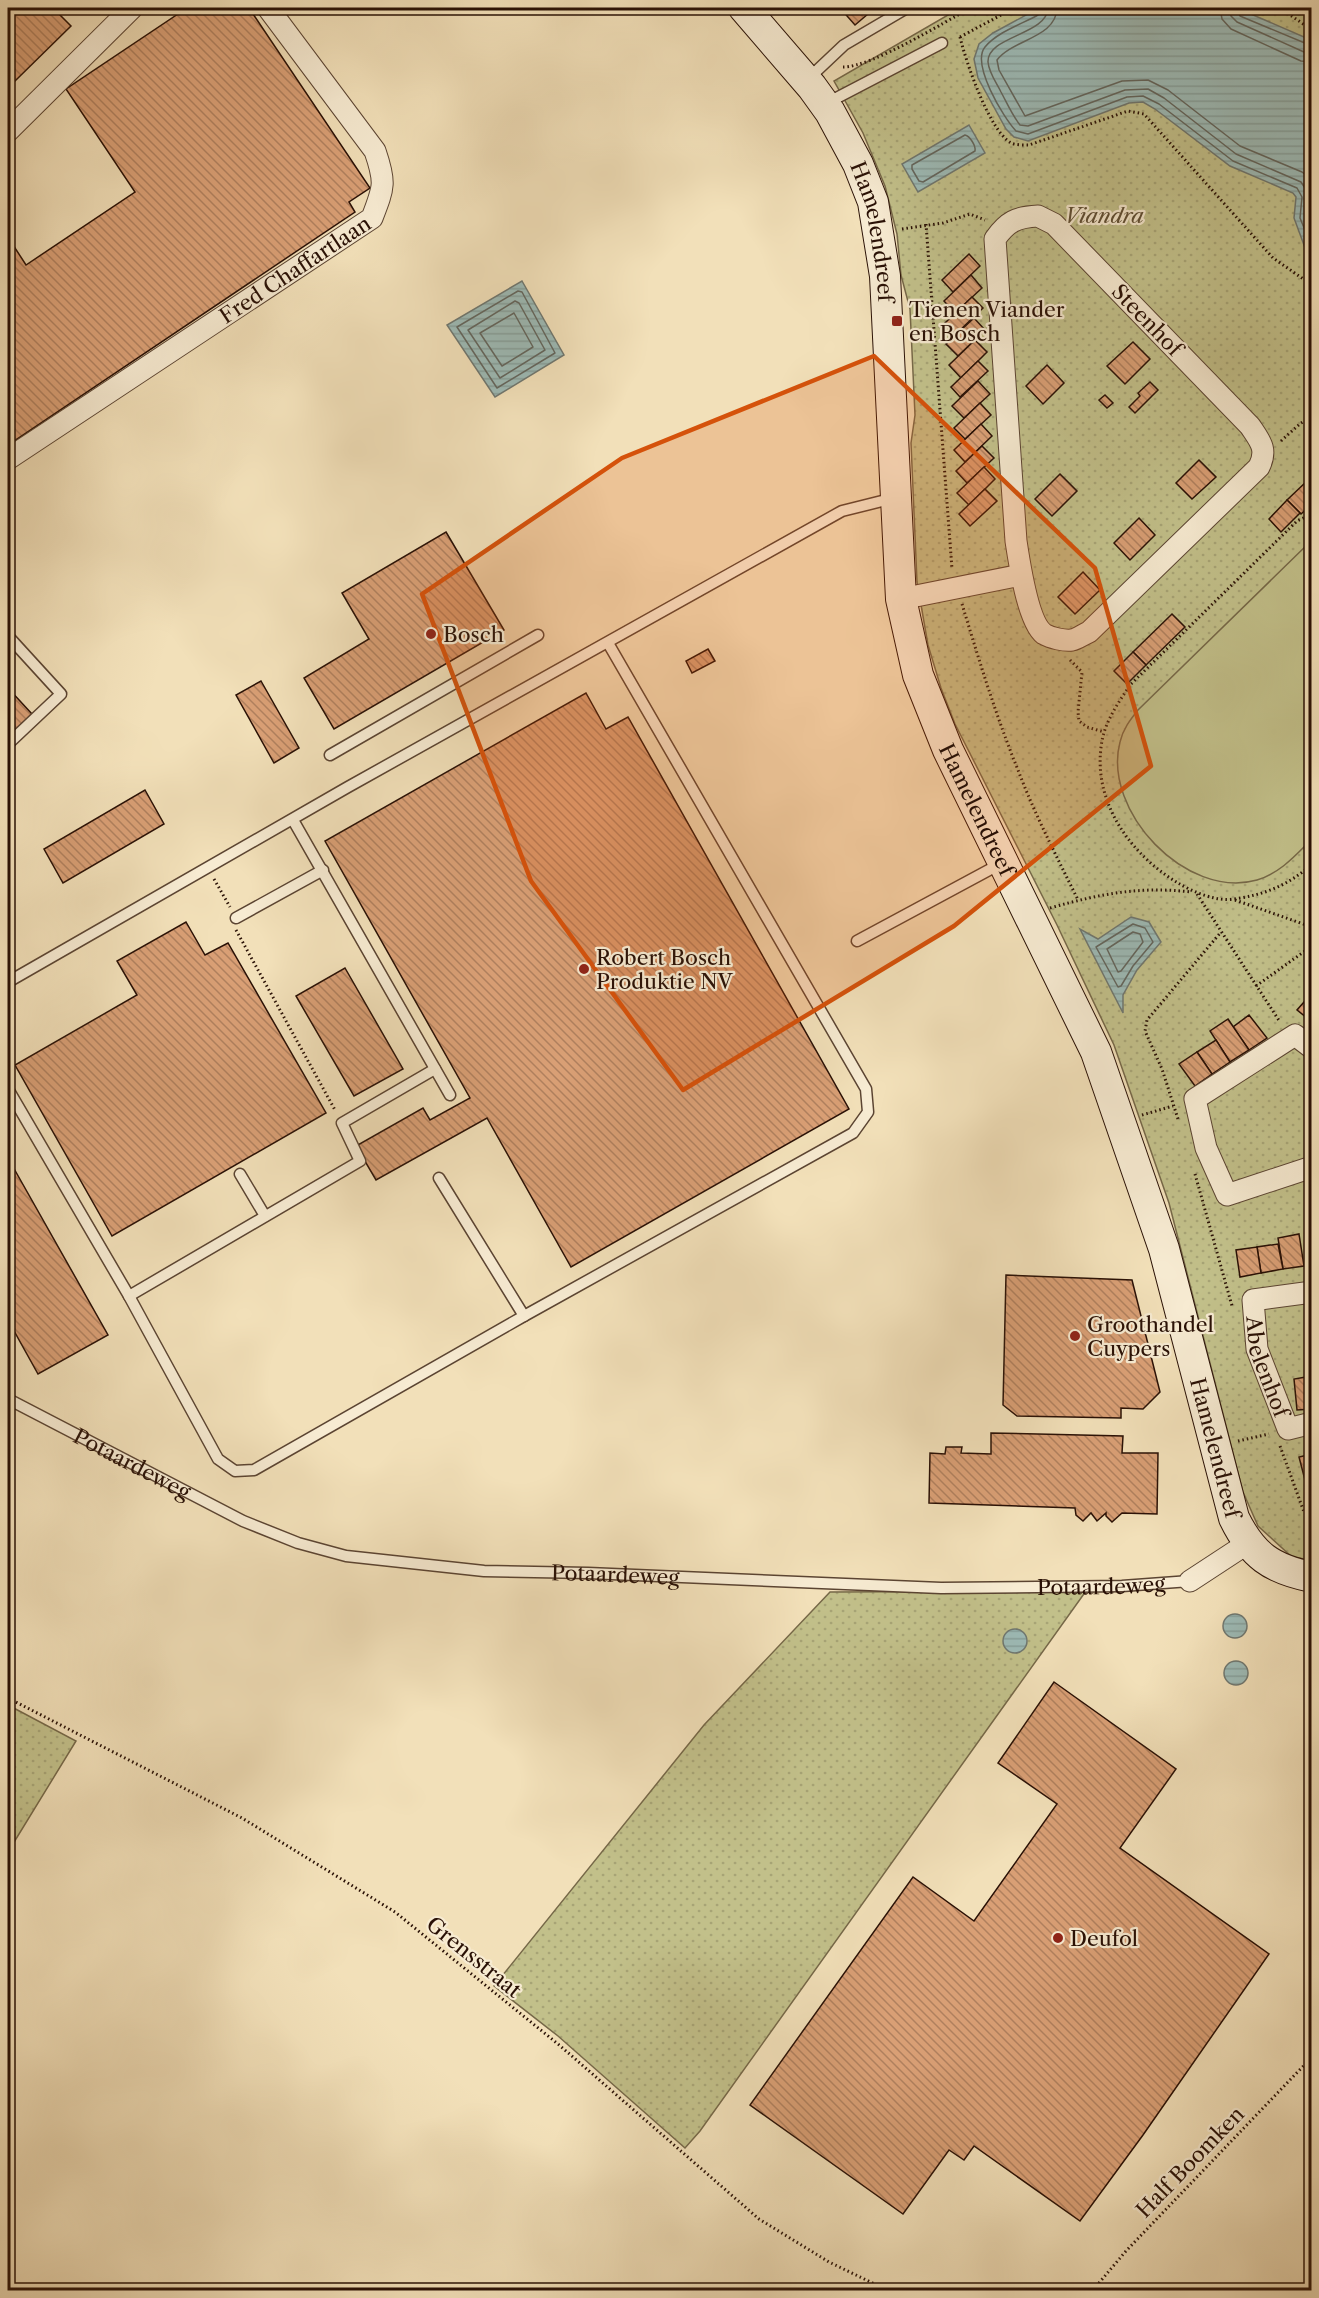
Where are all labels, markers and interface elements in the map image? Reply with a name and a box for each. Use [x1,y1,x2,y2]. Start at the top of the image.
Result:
street label: Hamelendreef [846,158,899,305]
park label: Viandra [1064,203,1144,228]
street label: Fred Chaffartlaan [214,210,375,328]
street label: Steenhof [1107,279,1189,363]
place label: Tienen Viander en Bosch [909,297,1065,346]
marker: Tienen Viander en Bosch [890,314,904,328]
place label: Bosch [443,622,504,647]
marker: Bosch [424,627,438,641]
street label: Hamelendreef [934,739,1021,882]
place label: Robert Bosch Produktie NV [596,945,734,994]
marker: Robert Bosch Produktie NV [577,962,591,976]
place label: Groothandel Cuypers [1087,1312,1214,1361]
street label: Abelenhof [1242,1314,1295,1423]
marker: Groothandel Cuypers [1068,1329,1082,1343]
street label: Hamelendreef [1185,1375,1247,1523]
street label: Potaardeweg [70,1423,196,1505]
street label: Potaardeweg [551,1560,681,1589]
street label: Potaardeweg [1037,1570,1167,1599]
street label: Grensstraat [422,1911,527,2003]
place label: Deufol [1070,1926,1138,1951]
marker: Deufol [1051,1931,1065,1945]
street label: Half Boomken [1131,2101,1249,2223]

